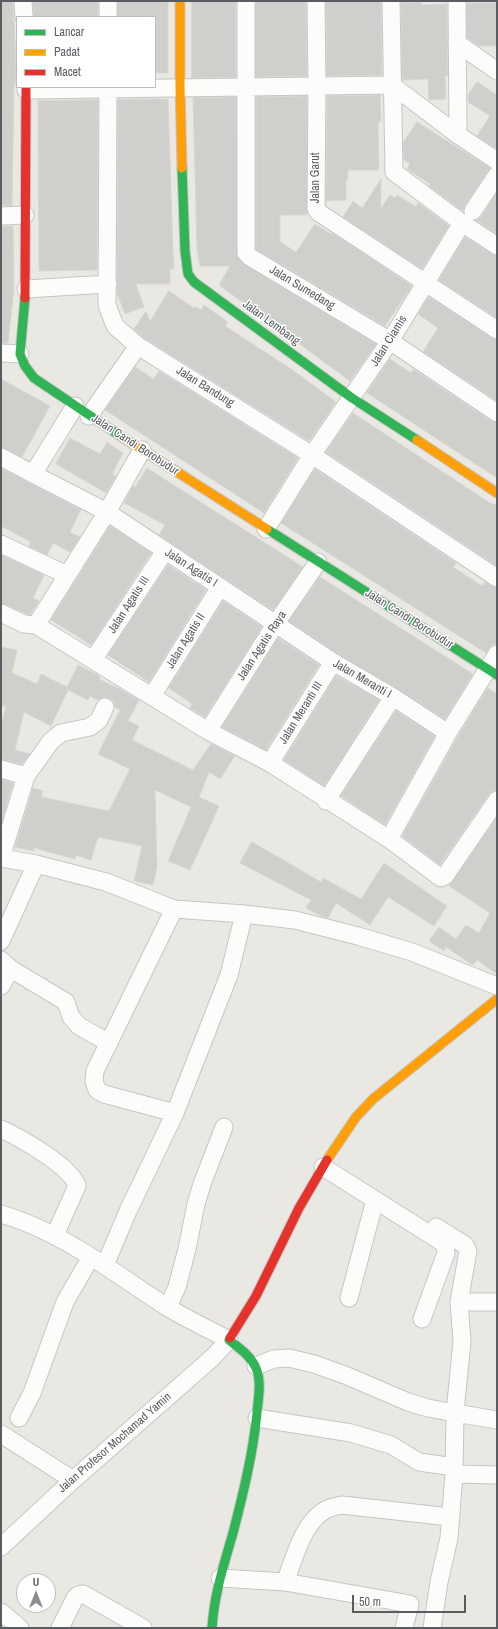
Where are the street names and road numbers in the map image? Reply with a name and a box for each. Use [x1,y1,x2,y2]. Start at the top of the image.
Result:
street label: Jalan Garut [309,153,323,203]
street label: Jalan Sumedang [267,263,337,313]
street label: Jalan Lembang [240,297,302,349]
street label: Jalan Ciamis [368,313,410,369]
street label: Jalan Bandung [173,363,237,411]
street label: Jalan Candi Borobudur [89,411,181,479]
street label: Jalan Agatis I [162,546,220,590]
street label: Jalan Agatis III [105,574,153,636]
street label: Jalan Candi Borobudur [362,586,456,652]
street label: Jalan Agatis Raya [234,609,290,683]
street label: Jalan Agatis II [163,611,209,671]
street label: Jalan Meranti I [330,656,394,702]
street label: Jalan Meranti III [276,679,326,747]
street label: Jalan Profesor Mochamad Yamin [55,1390,175,1496]

